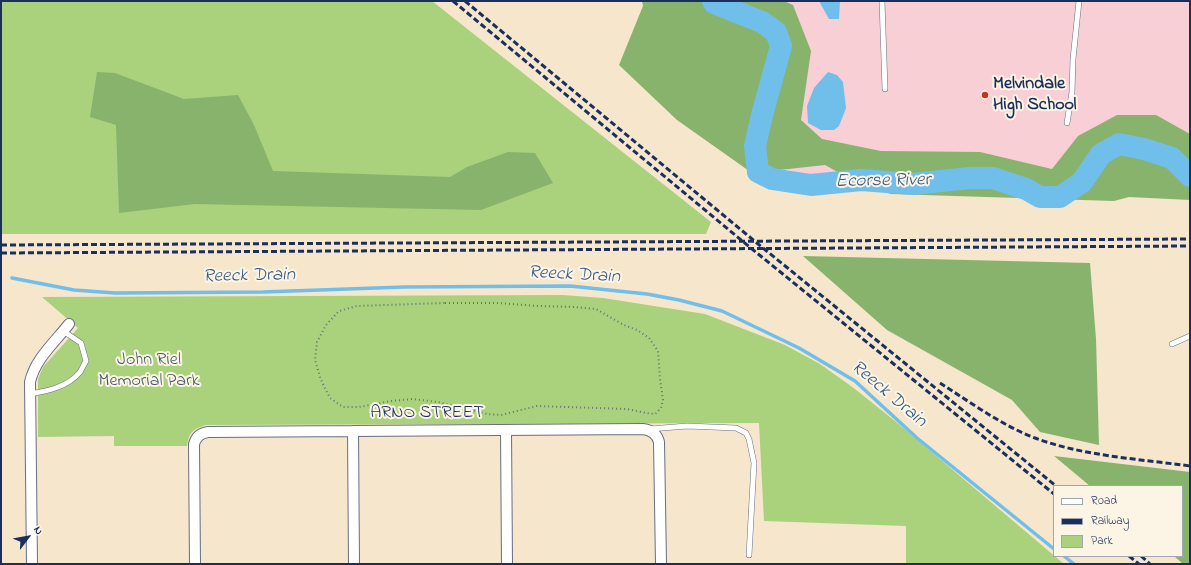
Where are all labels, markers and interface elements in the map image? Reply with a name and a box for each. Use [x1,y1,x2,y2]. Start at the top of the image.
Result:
place label: Melvindale High School [993,74,1076,116]
marker: Melvindale High School [980,90,990,100]
water label: Ecorse River [835,170,931,194]
water label: Reeck Drain [528,262,620,290]
water label: Reeck Drain [203,265,295,289]
park label: John Riel Memorial Park [99,350,199,392]
water label: Reeck Drain [845,357,931,433]
street label: ARNO STREET [370,403,484,425]
legend [1053,485,1183,557]
text: Road [1091,492,1117,510]
text: Railway [1091,512,1129,530]
north arrow [8,517,48,557]
text: N [29,523,47,538]
text: Park [1091,532,1113,550]

